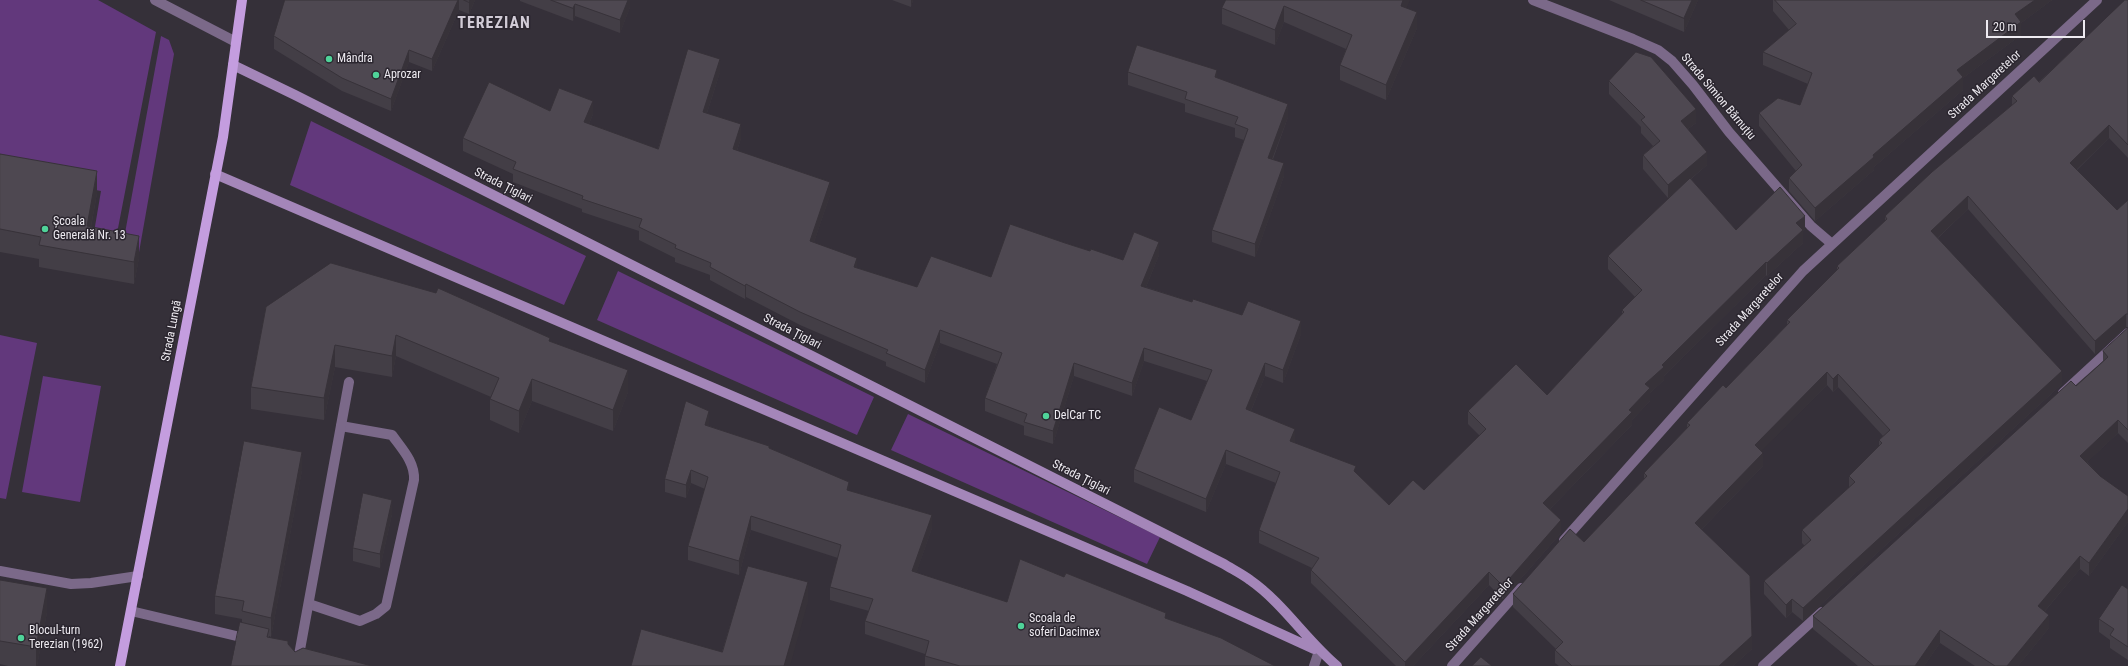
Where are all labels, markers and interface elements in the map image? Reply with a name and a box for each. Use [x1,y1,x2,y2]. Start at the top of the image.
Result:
scale bar [1988,12,2087,38]
district label: TEREZIAN [457,14,531,34]
text: 20 m [1993,20,2017,34]
street label: Strada Margaretelor [1946,48,2024,122]
street label: Strada Simion Bărnuțiu [1678,51,1758,143]
place label: Mândra [337,52,373,66]
marker: Mândra [324,54,334,64]
place label: Aprozar [384,68,421,82]
marker: Aprozar [371,70,381,80]
street label: Strada Țiglari [472,165,534,207]
place label: Școala Generală Nr. 13 [53,215,126,243]
marker: Școala Generală Nr. 13 [40,224,50,234]
street label: Strada Margaretelor [1713,270,1787,350]
street label: Strada Lungă [159,299,185,363]
street label: Strada Țiglari [761,311,823,353]
place label: DelCar TC [1054,409,1101,423]
marker: DelCar TC [1041,411,1051,421]
street label: Strada Țiglari [1050,457,1112,499]
street label: Strada Margaretelor [1443,575,1517,655]
place label: Scoala de soferi Dacimex [1029,612,1100,640]
marker: Scoala de soferi Dacimex [1016,621,1026,631]
place label: Blocul-turn Terezian (1962) [29,624,103,652]
marker: Blocul-turn Terezian (1962) [16,633,26,643]

